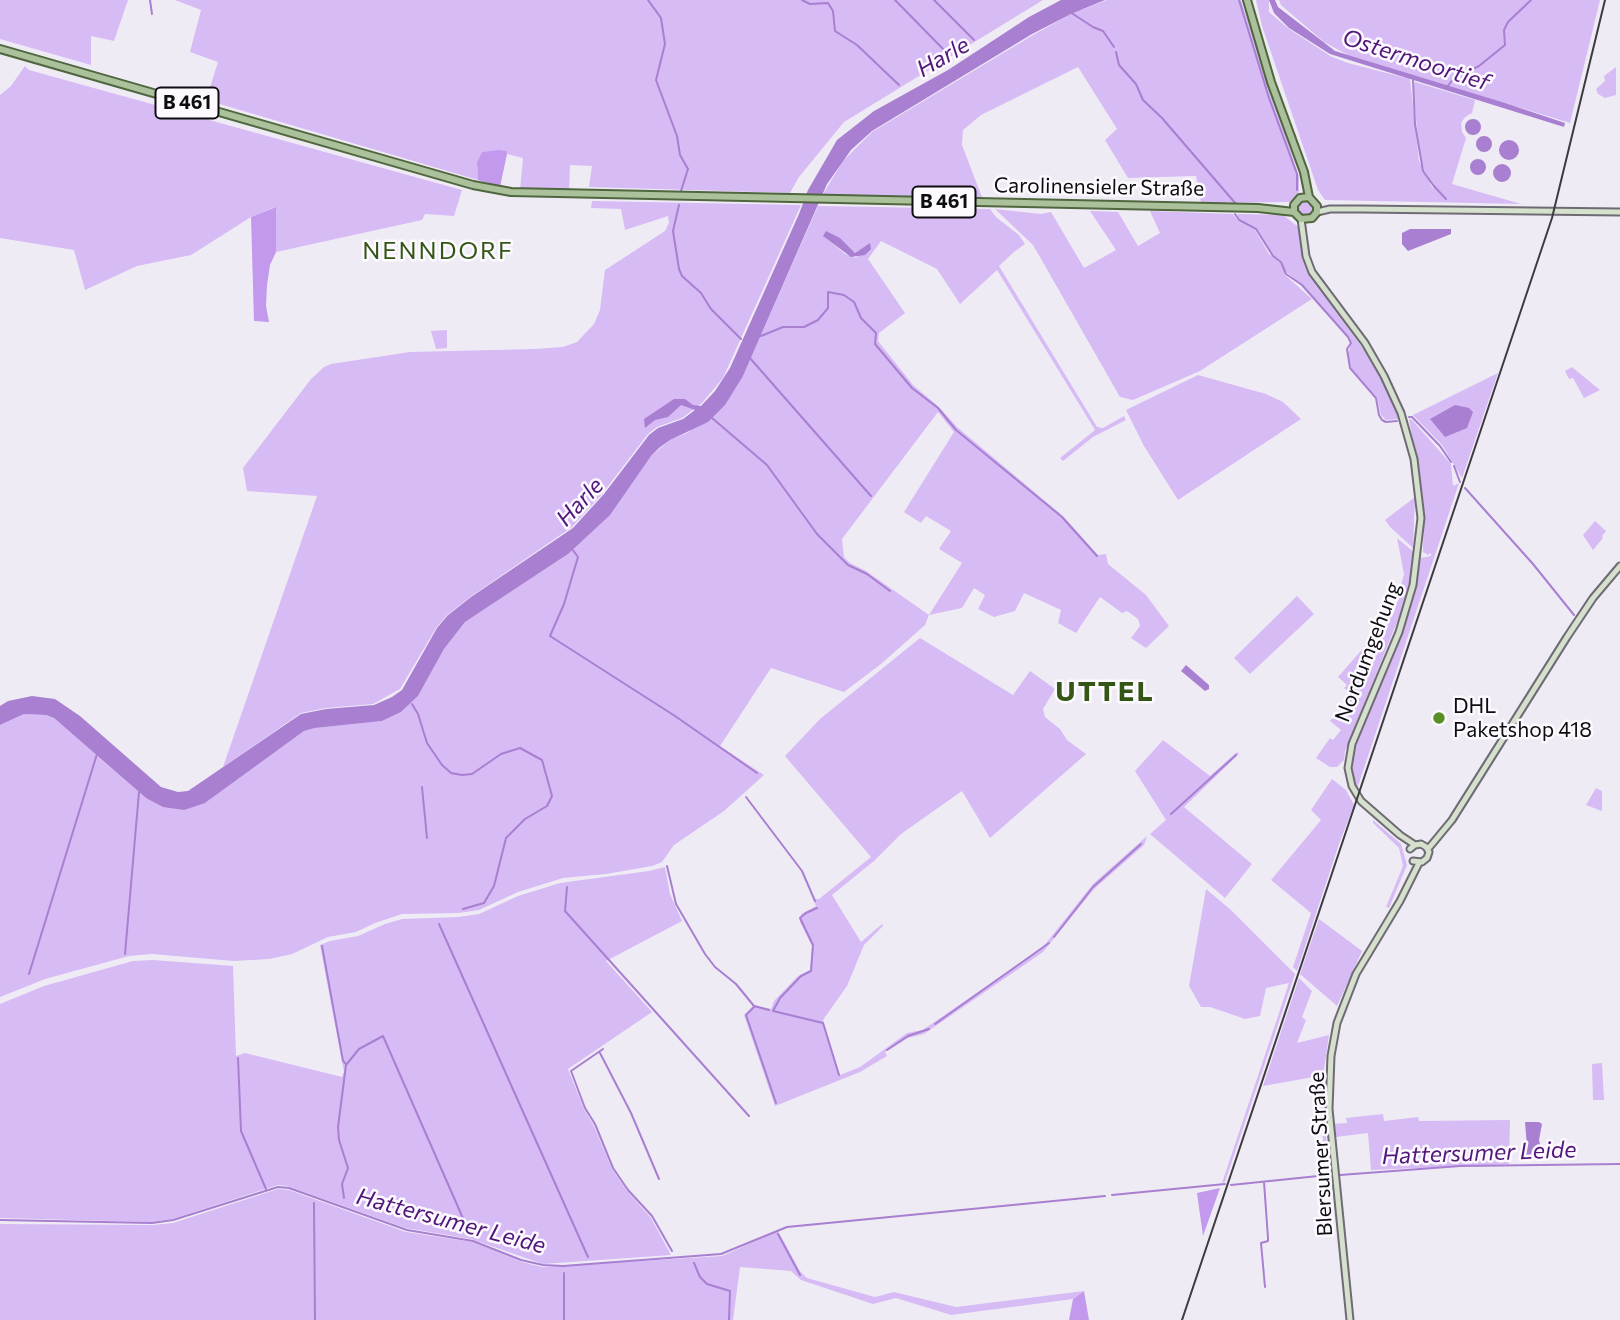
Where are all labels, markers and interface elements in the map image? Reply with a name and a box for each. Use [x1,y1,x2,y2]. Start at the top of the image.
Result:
water label: Ostermoortief [1339,23,1493,97]
water label: Harle [912,31,974,83]
road number: B 461 [156,88,218,118]
street label: Carolinensieler Straße [994,173,1204,201]
road number: B 461 [912,186,976,218]
district label: NENNDORF [363,237,513,265]
water label: Harle [551,472,609,532]
street label: Nordumgehung [1330,578,1406,726]
district label: UTTEL [1056,675,1154,709]
place label: DHL Paketshop 418 [1453,693,1592,743]
marker: DHL Paketshop 418 [1431,710,1447,726]
street label: Blersumer Straße [1304,1071,1338,1237]
water label: Hattersumer Leide [1381,1136,1577,1170]
water label: Hattersumer Leide [353,1182,549,1260]

